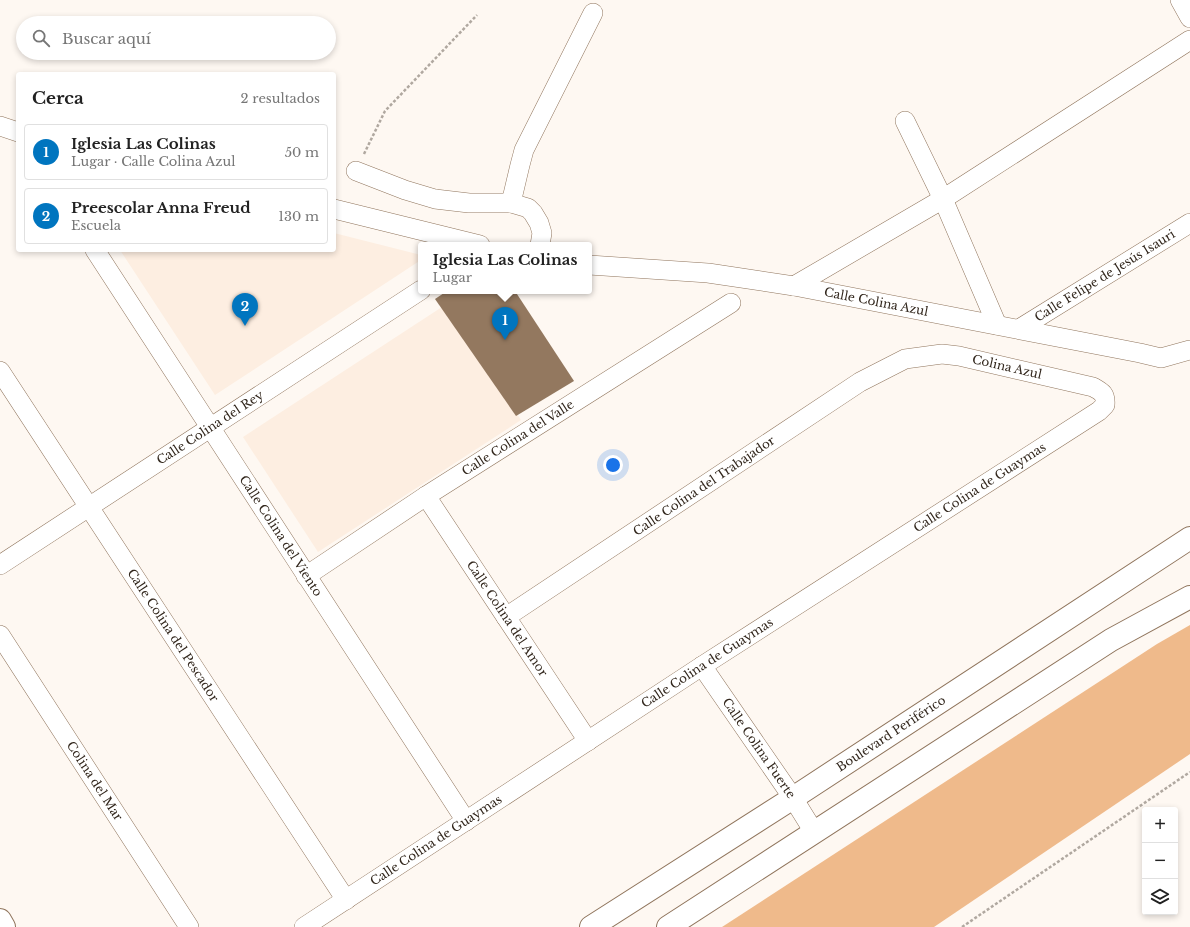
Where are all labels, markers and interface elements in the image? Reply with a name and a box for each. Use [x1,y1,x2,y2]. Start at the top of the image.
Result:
search box [16,16,336,60]
icon: search [30,27,52,49]
text: Buscar aquí [62,29,151,48]
text: Cerca [32,88,84,109]
text: 2 resultados [241,90,320,107]
text: Iglesia Las Colinas [71,134,216,153]
text: 1 [43,144,49,161]
text: 50 m [285,144,319,161]
text: Lugar · Calle Colina Azul [71,153,235,170]
text: Preescolar Anna Freud [71,198,251,217]
text: 2 [42,208,50,225]
text: 130 m [278,208,319,225]
text: Escuela [71,217,121,234]
street label: Calle Felipe de Jesús Isauri [1032,226,1178,325]
popup [418,242,592,294]
text: Iglesia Las Colinas [433,250,577,269]
text: Lugar [433,269,472,286]
street label: Calle Colina Azul [823,284,930,319]
pin: 2 [232,293,258,326]
pin: 1 [492,307,518,340]
street label: Colina Azul [971,351,1044,382]
street label: Calle Colina del Rey [154,387,266,468]
street label: Calle Colina del Valle [459,396,577,478]
street label: Calle Colina del Trabajador [630,432,778,539]
street label: Calle Colina de Guaymas [910,439,1048,535]
your location [603,455,623,475]
street label: Calle Colina del Viento [236,472,326,599]
street label: Calle Colina del Amor [464,558,551,679]
street label: Calle Colina del Pescador [125,566,222,705]
street label: Calle Colina de Guaymas [638,614,776,711]
street label: Boulevard Periférico [834,692,948,774]
street label: Calle Colina Fuerte [719,695,799,801]
street label: Colina del Mar [64,738,126,824]
street label: Calle Colina de Guaymas [367,791,504,888]
map controls [1142,807,1178,915]
button: + [1142,807,1178,843]
button: − [1142,843,1178,879]
button: layers [1142,879,1178,915]

